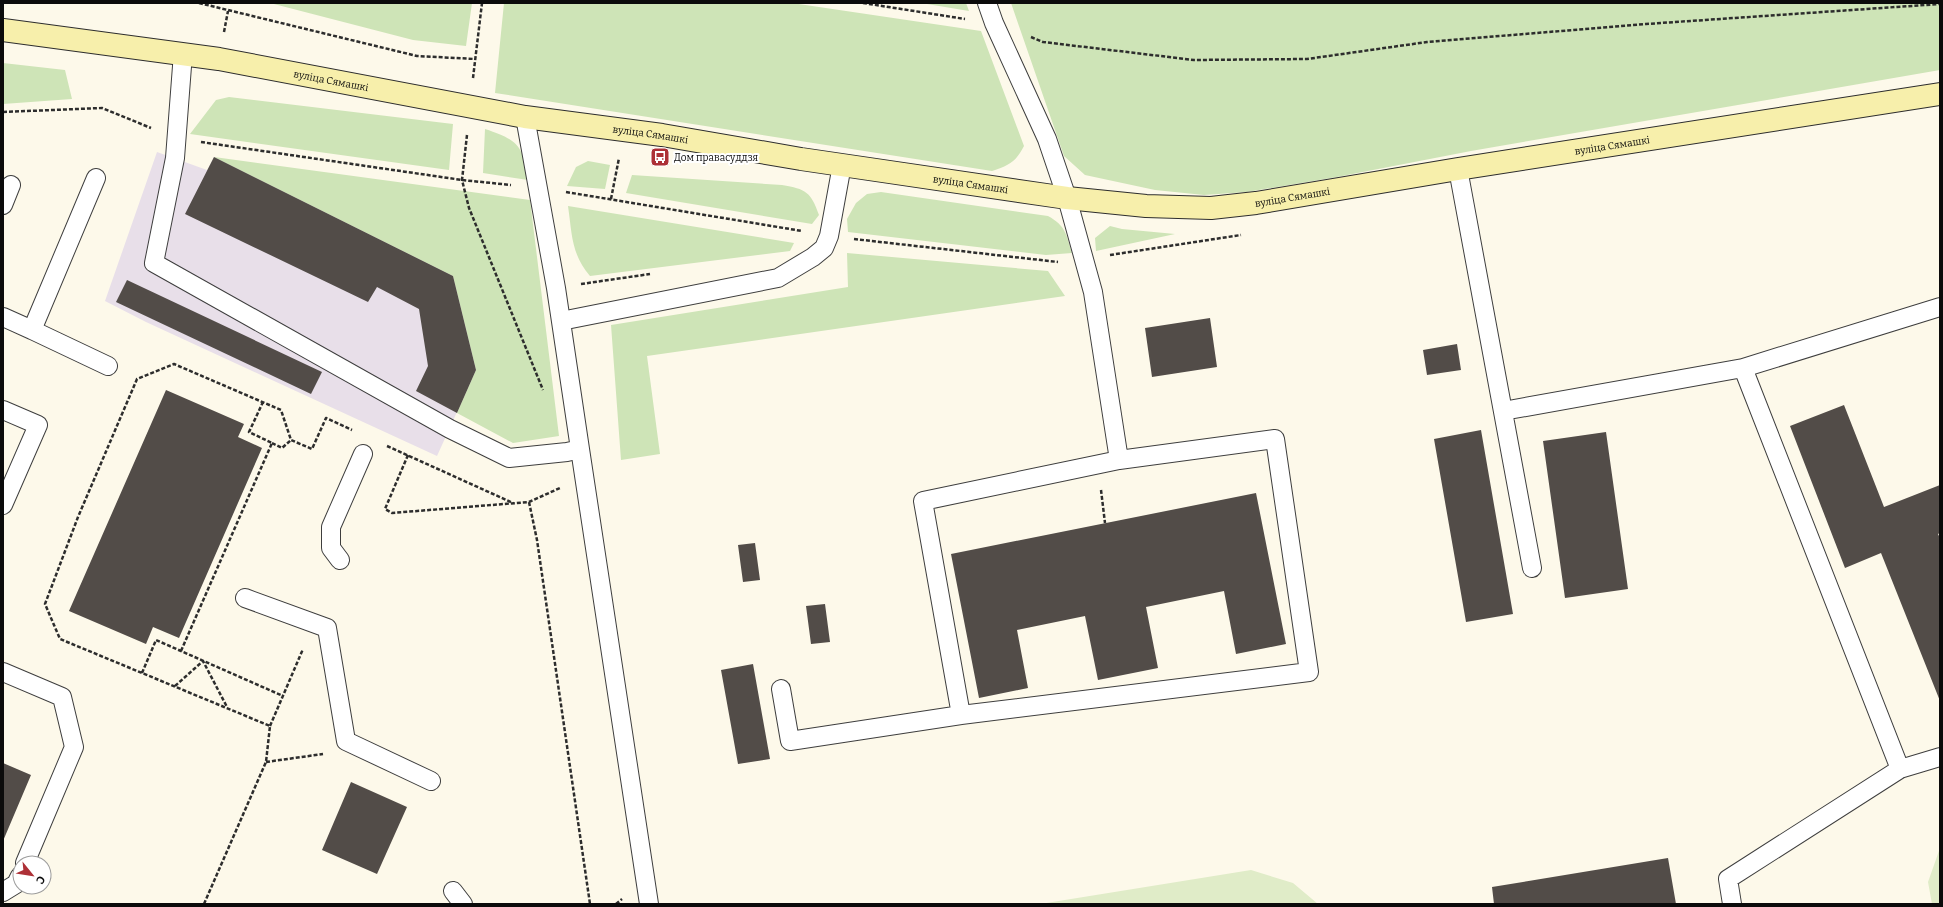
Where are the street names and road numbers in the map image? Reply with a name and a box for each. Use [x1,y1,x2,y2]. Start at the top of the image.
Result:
street label: вуліца Сямашкі [292,68,369,94]
street label: вуліца Сямашкі [612,124,689,146]
street label: вуліца Сямашкі [1574,134,1651,158]
street label: вуліца Сямашкі [932,173,1009,196]
street label: вуліца Сямашкі [1254,186,1331,210]

